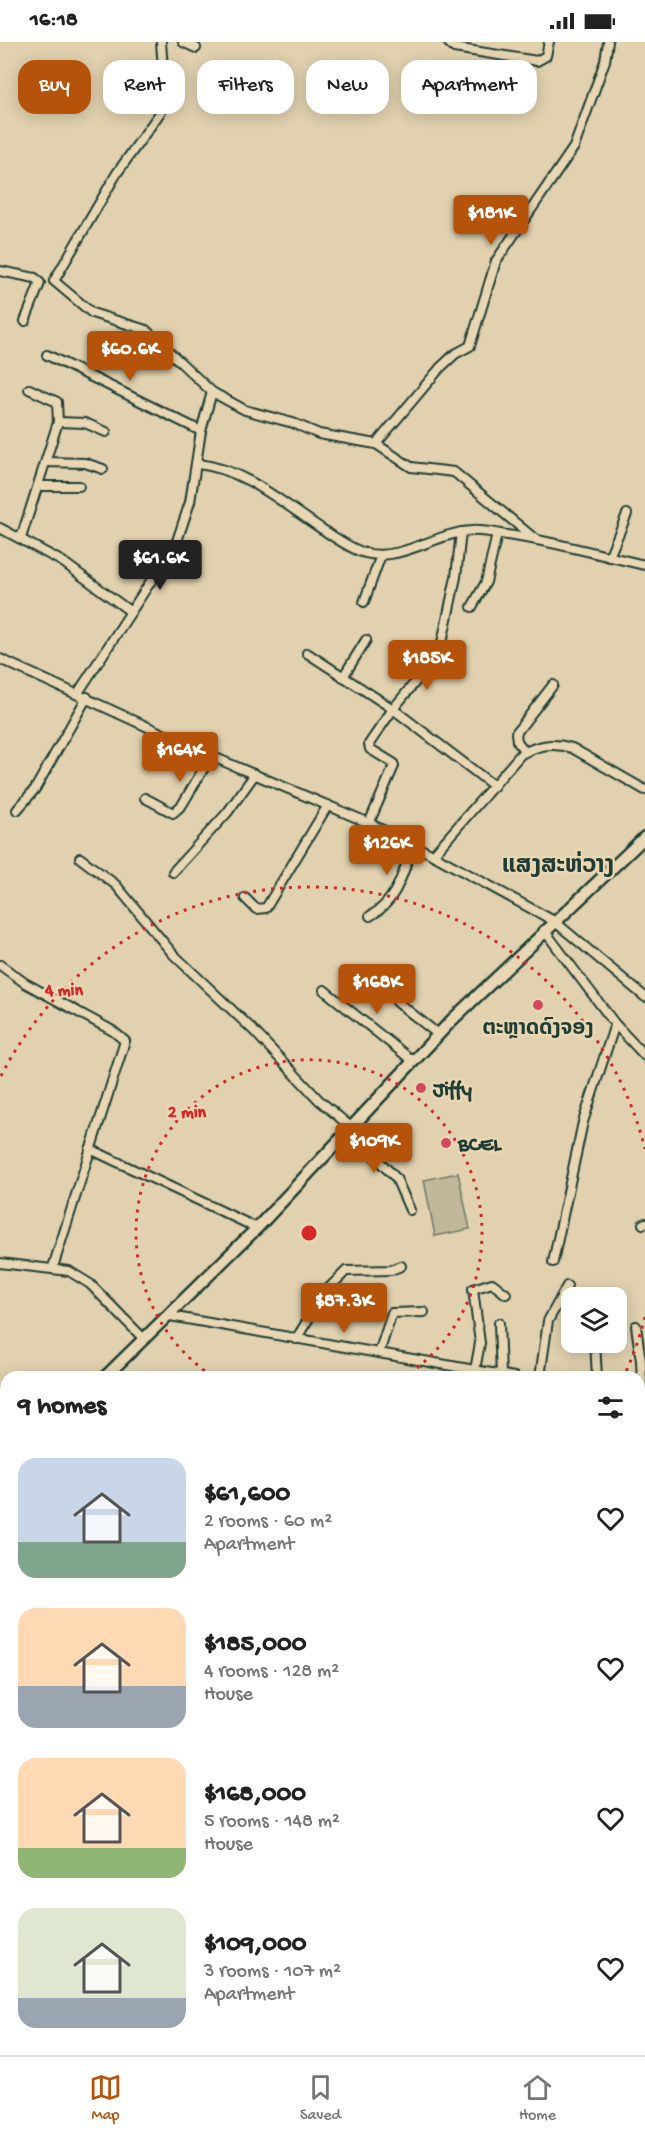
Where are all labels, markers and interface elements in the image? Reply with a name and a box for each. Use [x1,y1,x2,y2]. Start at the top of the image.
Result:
text: 16:18 [30,8,78,34]
chip: Buy [18,60,91,114]
chip: Rent [103,60,185,114]
chip: Filters [197,60,294,114]
chip: New [306,60,389,114]
chip: Apartment [401,60,537,114]
pin: $181K [449,195,533,246]
text: $181K [467,203,515,226]
pin: $60.6K [81,331,179,382]
text: $60.6K [101,339,159,362]
pin: $61.6K [111,540,209,591]
text: $61.6K [133,548,187,571]
pin: $185K [385,640,469,691]
text: $185K [402,648,452,671]
pin: $164K [138,732,222,783]
text: $164K [156,740,204,763]
pin: $126K [345,825,429,876]
text: $126K [363,833,411,856]
district label: ແສງສະຫ່ວາງ [502,851,614,882]
pin: $168K [335,964,419,1015]
text: $168K [352,972,402,995]
text: 4 min [44,981,83,1002]
marker: ຕະຫຼາດດົງຈອງ [531,998,545,1012]
place label: ຕະຫຼາດດົງຈອງ [482,1016,594,1043]
place label: Jiffy [432,1079,473,1104]
marker: Jiffy [414,1081,428,1095]
text: 2 min [168,1103,207,1124]
pin: $109K [332,1123,416,1174]
text: $109K [349,1131,399,1154]
place label: BCEL [457,1134,502,1159]
marker: BCEL [439,1136,453,1150]
centre of rings [299,1223,319,1243]
pin: $87.3K [295,1283,393,1334]
map controls [561,1287,627,1353]
button: layers [561,1287,627,1353]
text: $87.3K [315,1291,373,1314]
icon: filters [594,1391,627,1424]
text: 9 homes [18,1392,106,1423]
text: $61,600 [204,1480,290,1511]
icon: home [66,1482,138,1554]
icon: heart [594,1502,627,1535]
text: 2 rooms · 60 m² [204,1511,332,1534]
text: Apartment [204,1534,294,1557]
text: $185,000 [204,1630,307,1661]
icon: home [66,1632,138,1704]
icon: heart [594,1652,627,1685]
text: 4 rooms · 128 m² [204,1661,339,1684]
text: House [204,1684,253,1707]
text: $168,000 [204,1780,306,1811]
icon: home [66,1782,138,1854]
icon: heart [594,1802,627,1835]
text: 5 rooms · 148 m² [204,1811,340,1834]
text: House [204,1834,253,1857]
text: $109,000 [204,1930,306,1961]
icon: home [66,1932,138,2004]
icon: heart [594,1952,627,1985]
text: 3 rooms · 107 m² [204,1961,341,1984]
text: Apartment [204,1984,294,2007]
tab: Map [89,2071,122,2126]
tab: Saved [300,2071,341,2126]
tab: Home [519,2071,556,2126]

